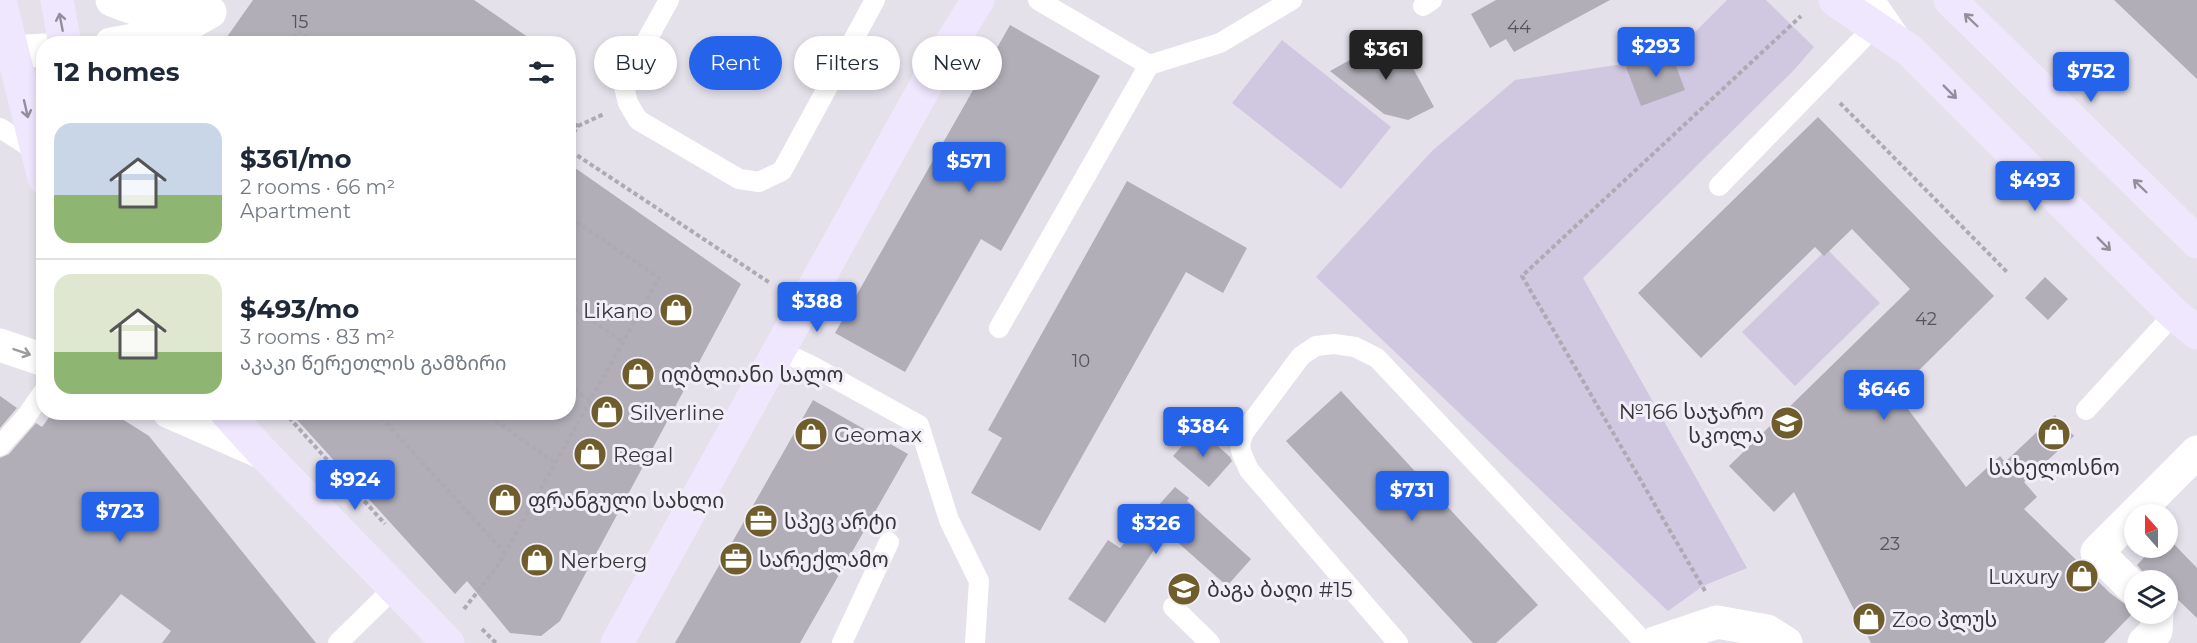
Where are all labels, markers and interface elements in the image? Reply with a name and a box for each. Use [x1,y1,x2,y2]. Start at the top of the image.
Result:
house number: 15 [292,11,308,33]
one-way arrow [55,12,66,32]
one-way arrow [1963,13,1978,28]
house number: 44 [1507,16,1531,38]
pin: $293 [1620,27,1692,78]
pin: $361 [1350,30,1422,81]
text: $293 [1632,34,1680,58]
chip: Buy [594,36,677,90]
chip: Rent [689,36,782,90]
chip: Filters [794,36,900,90]
chip: New [912,36,1002,90]
text: $361 [1363,37,1409,61]
pin: $752 [2055,52,2127,103]
text: 12 homes [54,56,180,88]
icon: filters [525,56,558,89]
text: $752 [2067,59,2115,83]
one-way arrow [1943,84,1958,99]
one-way arrow [20,99,32,118]
pin: $571 [933,142,1005,193]
text: $361/mo [240,143,352,175]
icon: home [102,147,174,219]
text: $571 [947,149,991,173]
pin: $493 [1999,161,2071,212]
text: $493 [2009,168,2061,192]
text: 2 rooms · 66 m² [240,175,395,199]
one-way arrow [2133,179,2148,193]
text: Apartment [240,199,351,223]
one-way arrow [2096,237,2111,251]
pin: $388 [781,282,853,333]
text: $388 [792,289,842,313]
shop icon: Likano [658,292,694,328]
text: $493/mo [240,293,359,325]
icon: home [102,298,174,370]
place label: Likano [583,298,653,323]
house number: 42 [1915,308,1937,330]
text: 3 rooms · 83 m² [240,325,395,349]
one-way arrow [12,348,31,359]
house number: 10 [1072,350,1090,372]
text: აკაკი წერეთლის გამზირი [240,351,507,375]
shop icon: იღბლიანი სალო [620,356,656,392]
place label: იღბლიანი სალო [661,362,843,388]
pin: $646 [1848,370,1920,421]
text: $646 [1858,377,1910,401]
shop icon: Silverline [589,394,625,430]
place label: №166 საჯარო სკოლა [1619,399,1764,449]
place label: Silverline [630,400,724,425]
school or university icon: №166 საჯარო სკოლა [1769,405,1805,441]
pin: $384 [1167,407,1239,458]
text: $384 [1177,414,1229,438]
shop icon: Geomax [793,416,829,452]
shop icon: სახელოსნო [2036,416,2072,452]
place label: Geomax [834,422,922,447]
shop icon: Regal [572,436,608,472]
place label: Regal [613,442,673,467]
place label: სახელოსნო [1988,455,2120,481]
pin: $924 [319,460,391,511]
text: $924 [330,467,380,491]
pin: $731 [1376,471,1448,522]
text: $731 [1390,478,1434,502]
shop icon: ფრანგული სახლი [487,482,523,518]
place label: ფრანგული სახლი [528,488,724,514]
pin: $723 [84,492,156,543]
text: $723 [96,499,144,523]
office icon: სპეც არტი [743,503,779,539]
pin: $326 [1120,504,1192,555]
north arrow [2124,504,2178,558]
map controls [2124,504,2178,624]
place label: სპეც არტი [784,509,897,534]
text: $326 [1132,511,1180,535]
house number: 23 [1880,533,1900,555]
office icon: სარექლამო [718,541,754,577]
shop icon: Nerberg [519,542,555,578]
place label: სარექლამო [759,547,889,573]
place label: Nerberg [560,548,647,573]
shop icon: Luxury [2064,558,2100,594]
place label: Luxury [1988,564,2060,589]
button: layers [2124,570,2178,624]
school or university icon: ბაგა ბაღი #15 [1166,571,1202,607]
place label: ბაგა ბაღი #15 [1207,577,1353,603]
shop icon: Zoo პლუს [1851,601,1887,637]
place label: Zoo პლუს [1892,607,1997,633]

